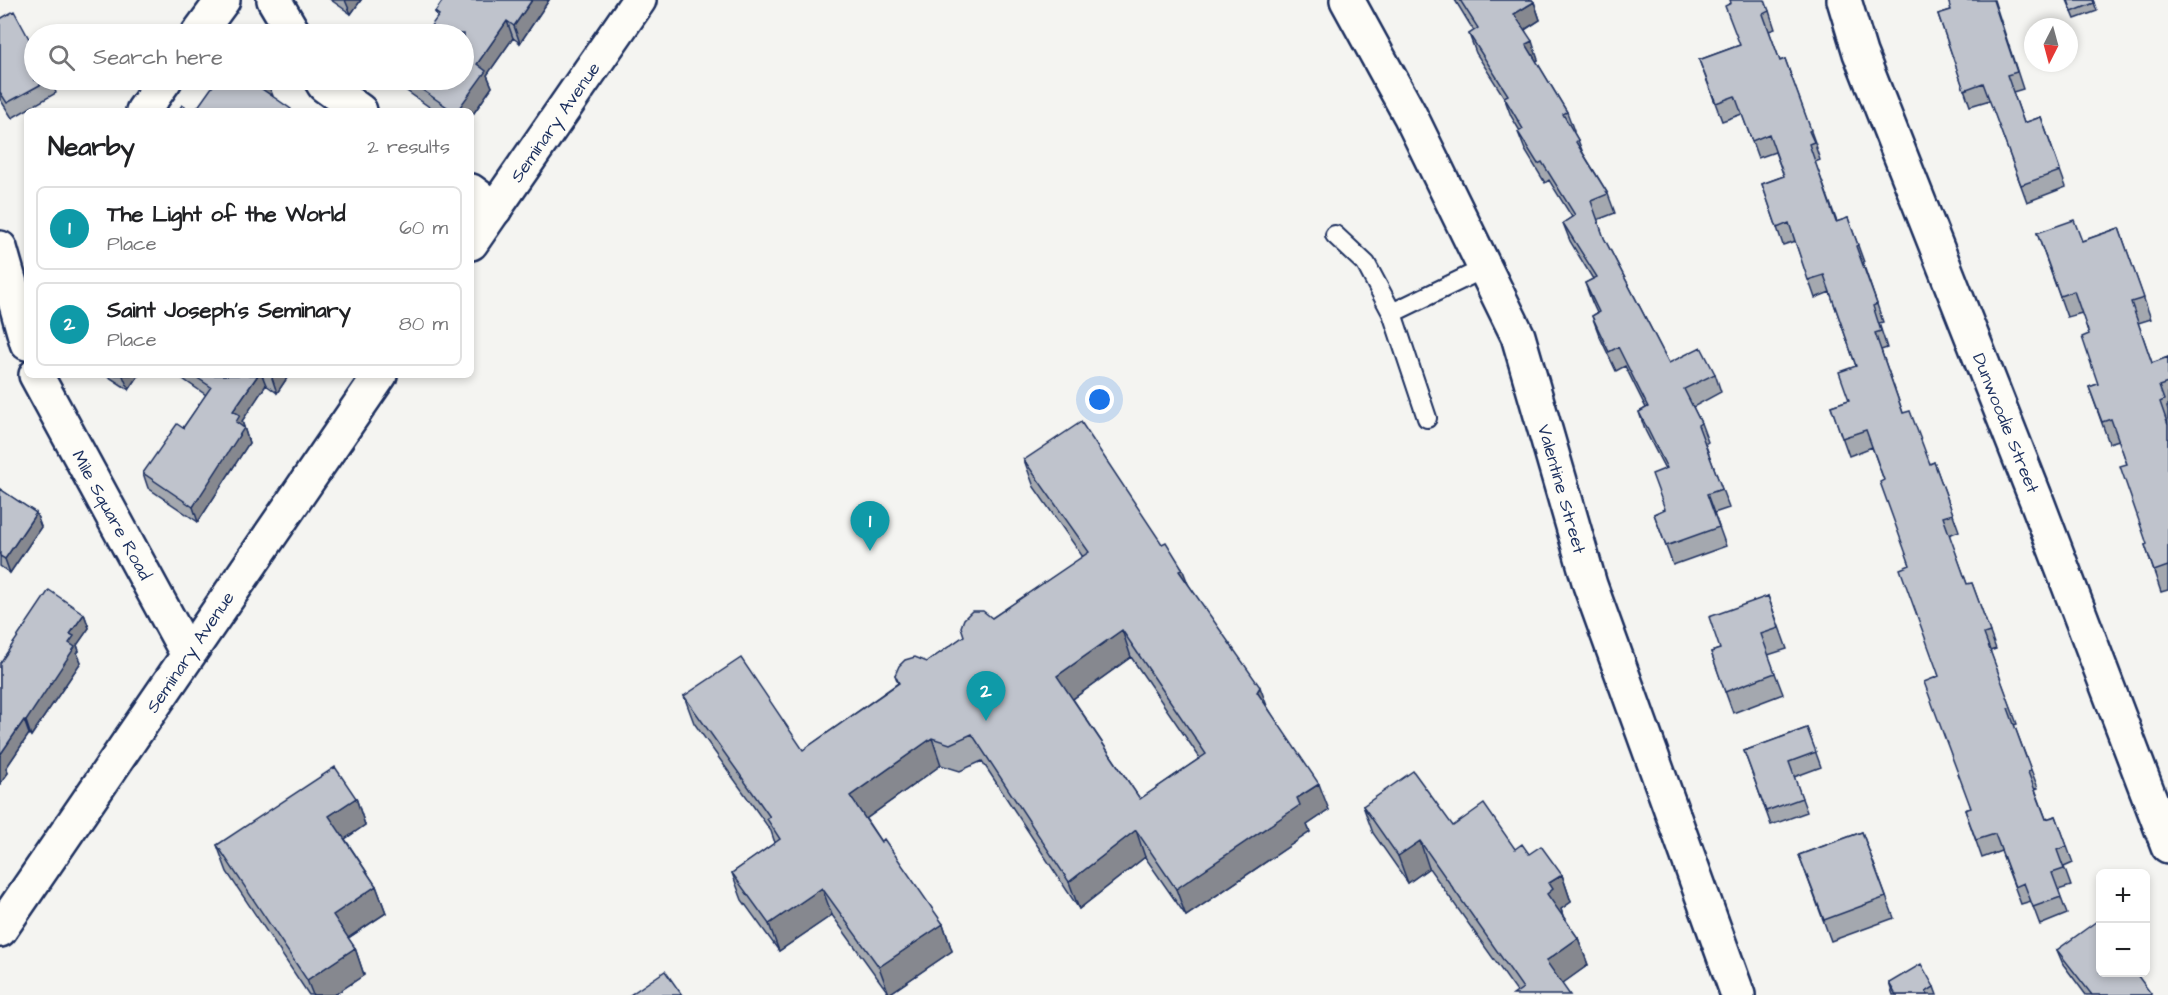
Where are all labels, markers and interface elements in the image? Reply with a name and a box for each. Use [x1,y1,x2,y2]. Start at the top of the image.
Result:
north arrow [2024,18,2078,72]
search box [24,24,474,90]
icon: search [45,41,78,74]
text: Search here [93,42,223,73]
street label: Seminary Avenue [505,57,607,188]
text: Nearby [48,129,135,165]
text: 2 results [367,133,450,161]
text: The Light of the World [107,199,346,230]
text: 1 [68,214,71,242]
text: 60 m [399,214,448,242]
text: Place [107,230,157,258]
text: Saint Joseph's Seminary [107,295,351,326]
text: 2 [64,310,75,338]
text: 80 m [399,310,448,338]
text: Place [107,326,157,354]
street label: Dunwoodie Street [1966,349,2045,498]
your location [1085,385,1114,414]
street label: Valentine Street [1531,422,1592,557]
street label: Mile Square Road [66,446,158,585]
pin: 1 [850,502,890,551]
street label: Seminary Avenue [140,586,241,719]
pin: 2 [966,672,1006,721]
map controls [2096,869,2150,977]
button: + [2096,869,2150,923]
button: − [2096,923,2150,977]

